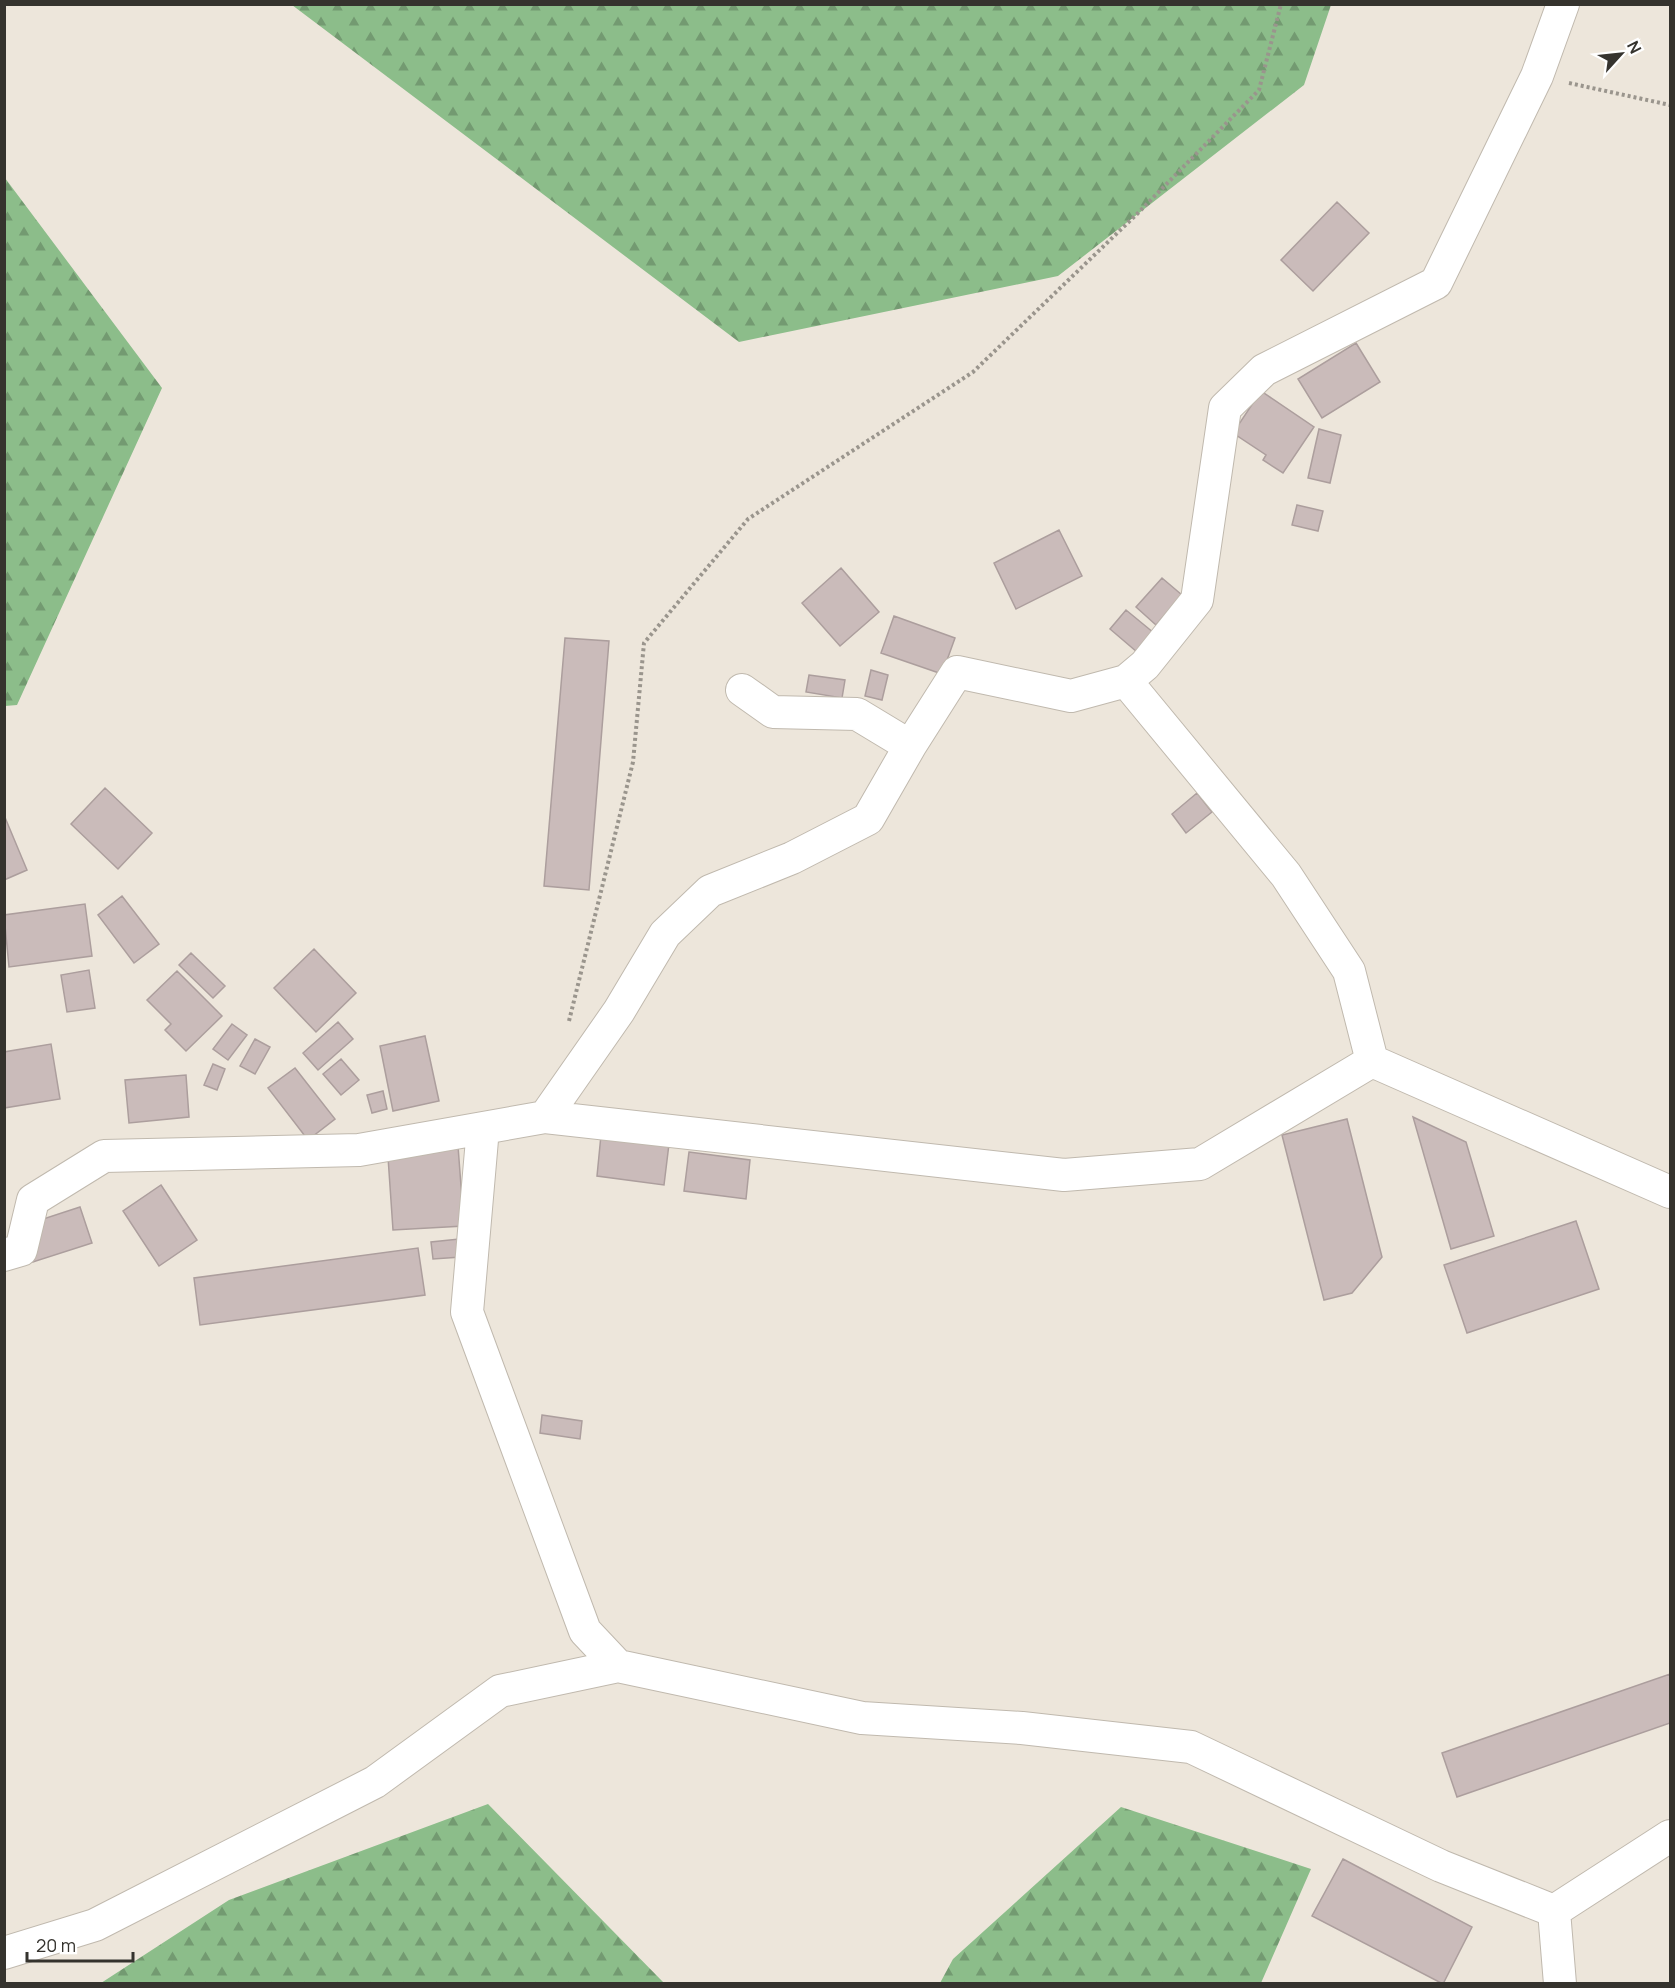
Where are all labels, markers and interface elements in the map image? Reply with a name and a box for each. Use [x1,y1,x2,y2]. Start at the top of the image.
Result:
north arrow [1591,24,1651,84]
text: N [1622,37,1647,57]
scale bar [27,1925,134,1963]
text: 20 m [36,1933,76,1957]

